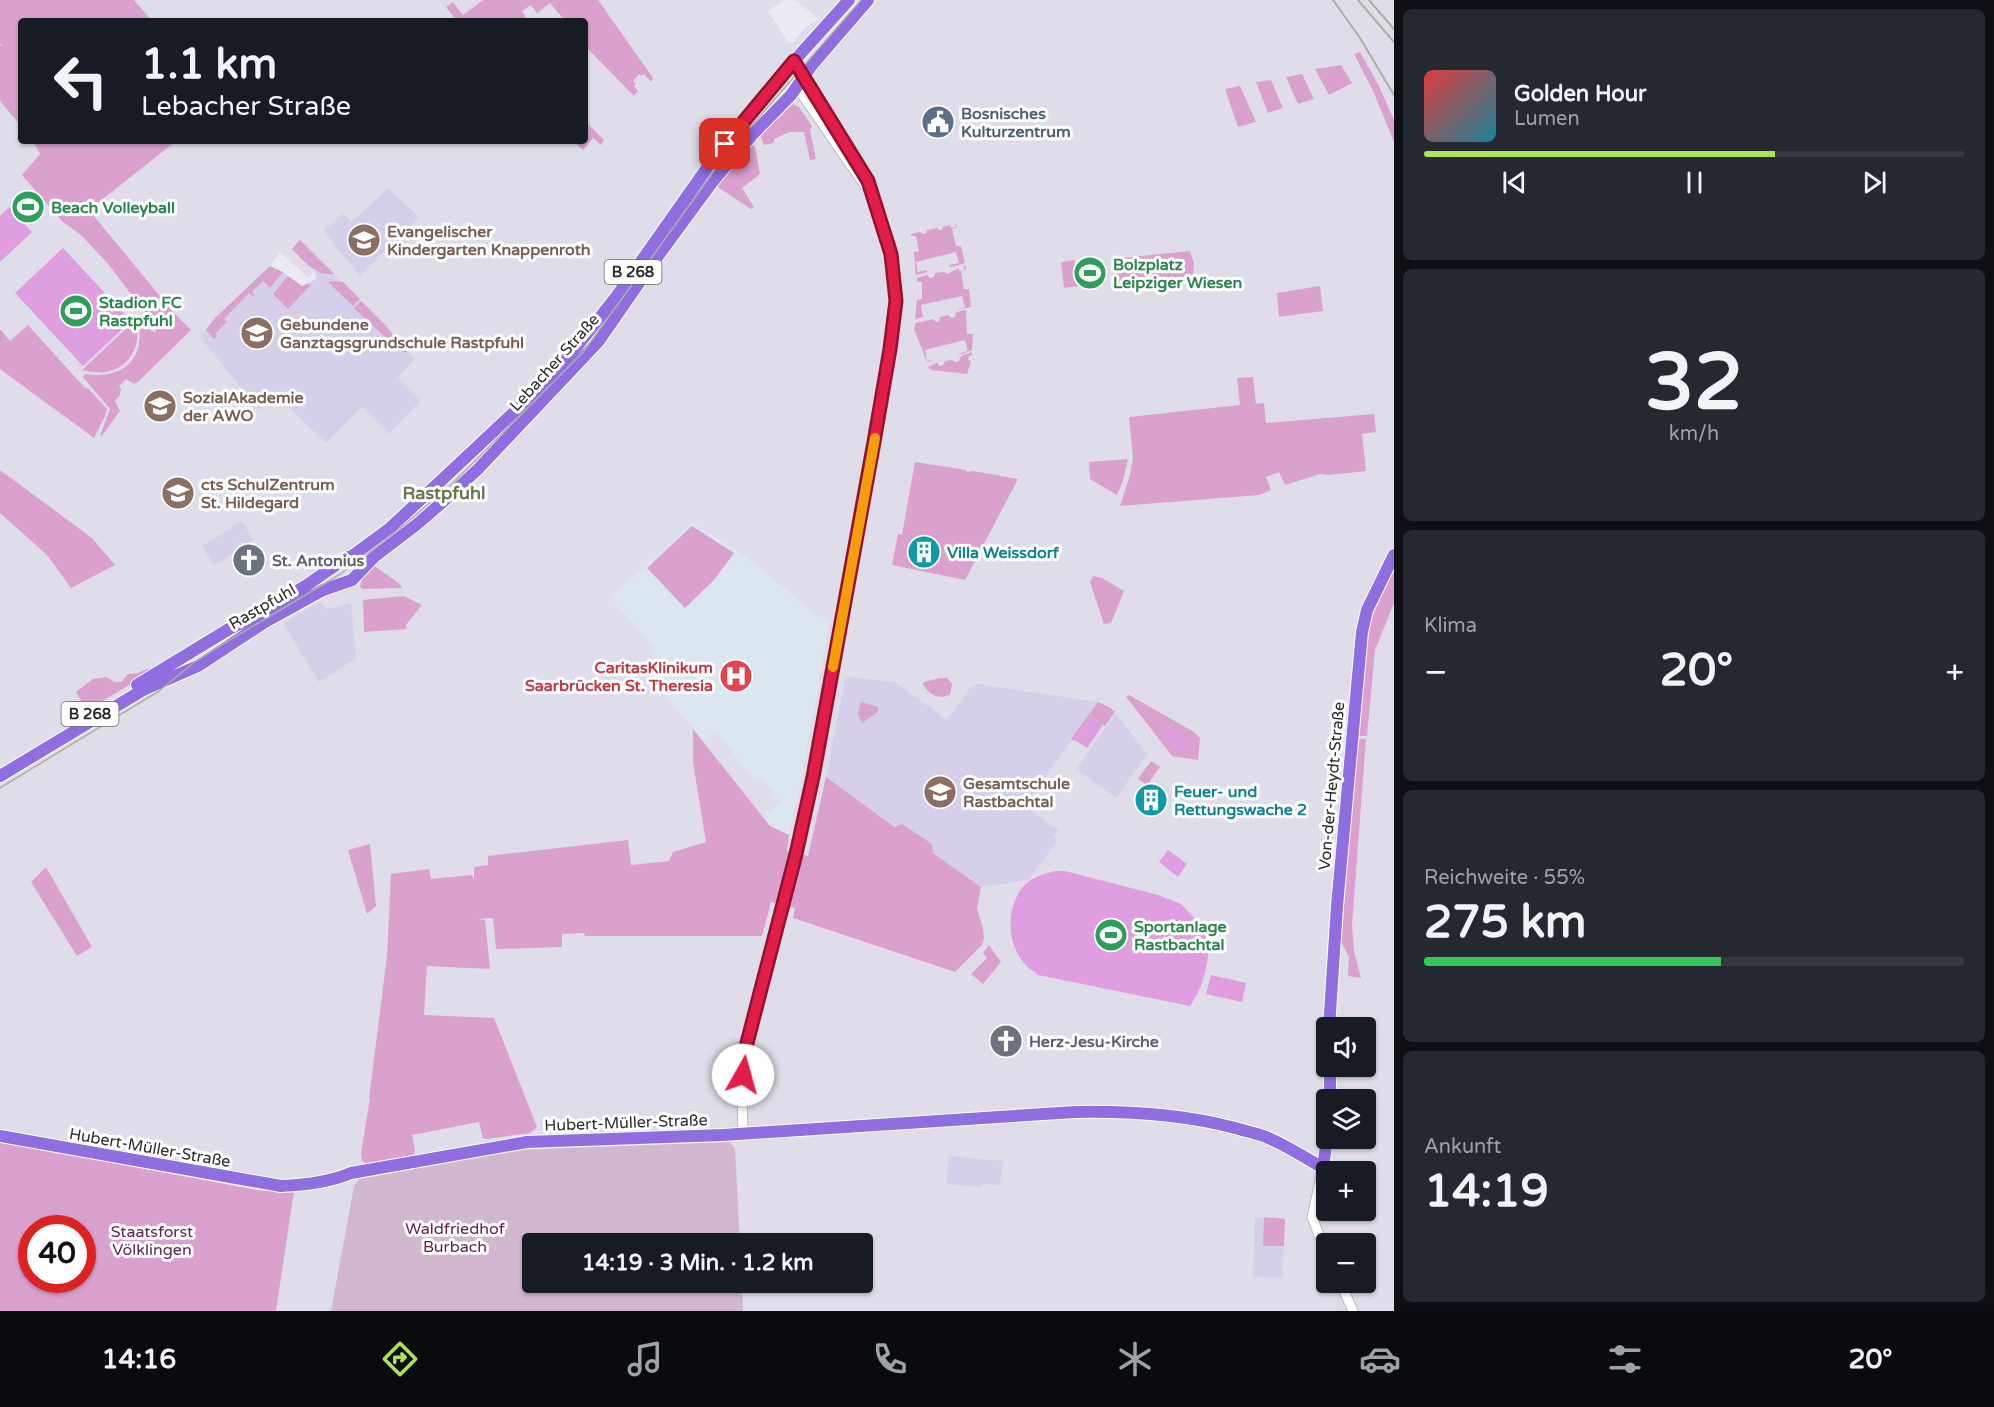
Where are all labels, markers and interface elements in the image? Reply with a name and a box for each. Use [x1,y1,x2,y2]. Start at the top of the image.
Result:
text: 1.1 km [141,39,277,90]
icon: left [42,42,120,120]
text: Golden Hour [1514,81,1646,107]
text: Lebacher Straße [141,90,351,123]
public building icon: Bosnisches Kulturzentrum [920,104,956,140]
place label: Bosnisches Kulturzentrum [961,104,1071,142]
text: Lumen [1514,107,1580,131]
pin [699,118,750,169]
icon: arrive [708,127,741,160]
icon: previous [1498,166,1531,199]
icon: pause [1678,166,1711,199]
icon: next [1858,166,1891,199]
sports icon: Beach Volleyball [10,189,46,225]
place label: Beach Volleyball [51,198,175,218]
school or university icon: Evangelischer Kindergarten Knappenroth [346,222,382,258]
place label: Evangelischer Kindergarten Knappenroth [387,222,591,260]
sports icon: Bolzplatz Leipziger Wiesen [1072,255,1108,291]
place label: Bolzplatz Leipziger Wiesen [1113,255,1242,293]
road number: B 268 [604,260,662,284]
sports icon: Stadion FC Rastpfuhl [58,293,94,329]
place label: Stadion FC Rastpfuhl [99,293,182,331]
street label: Lebacher Straße [506,310,604,416]
school or university icon: Gebundene Ganztagsgrundschule Rastpfuhl [239,315,275,351]
place label: Gebundene Ganztagsgrundschule Rastpfuhl [280,315,524,353]
text: 32 [1645,336,1743,430]
school or university icon: SozialAkademie der AWO [142,388,178,424]
place label: SozialAkademie der AWO [183,388,304,426]
text: km/h [1669,422,1719,446]
school or university icon: cts SchulZentrum St. Hildegard [160,475,196,511]
place label: cts SchulZentrum St. Hildegard [201,475,335,513]
district label: Rastpfuhl [403,482,485,504]
building icon: Villa Weissdorf [906,534,942,570]
church icon: St. Antonius [231,542,267,578]
place label: Villa Weissdorf [947,543,1060,563]
place label: St. Antonius [272,551,365,571]
street label: Rastpfuhl [226,580,299,634]
text: Klima [1424,614,1477,638]
text: 20° [1660,644,1733,698]
text: − [1424,653,1448,692]
text: + [1945,653,1964,692]
place label: CaritasKlinikum Saarbrücken St. Theresia [525,658,713,696]
hospital icon: CaritasKlinikum Saarbrücken St. Theresia [718,658,754,694]
street label: Von-der-Heydt-Straße [1315,701,1349,871]
road number: B 268 [62,702,118,726]
school or university icon: Gesamtschule Rastbachtal [922,774,958,810]
place label: Gesamtschule Rastbachtal [963,774,1070,812]
building icon: Feuer- und Rettungswache 2 [1133,782,1169,818]
place label: Feuer- und Rettungswache 2 [1174,782,1307,820]
text: Reichweite · 55% [1424,866,1585,890]
text: 275 km [1424,896,1586,950]
sports icon: Sportanlage Rastbachtal [1093,917,1129,953]
place label: Sportanlage Rastbachtal [1134,917,1227,955]
map controls [1316,1017,1376,1293]
button: sound [1316,1017,1376,1077]
church icon: Herz-Jesu-Kirche [988,1023,1024,1059]
place label: Herz-Jesu-Kirche [1029,1032,1159,1052]
position arrow [711,1043,775,1107]
button: layers [1316,1089,1376,1149]
street label: Hubert-Müller-Straße [544,1110,708,1136]
street label: Hubert-Müller-Straße [68,1124,232,1172]
text: Ankunft [1424,1135,1501,1159]
button: + [1316,1161,1376,1221]
text: 14:19 [1424,1165,1549,1219]
speed limit sign: 40 [18,1215,96,1293]
park label: Waldfriedhof Burbach [405,1219,506,1257]
park label: Staatsforst Völklingen [111,1222,193,1260]
button: − [1316,1233,1376,1293]
text: 14:19 · 3 Min. · 1.2 km [582,1250,813,1276]
icon: directions [379,1338,421,1380]
icon: music [624,1338,666,1380]
icon: phone [869,1338,911,1380]
icon: climate [1114,1338,1156,1380]
icon: car [1359,1338,1401,1380]
icon: filters [1604,1338,1646,1380]
text: 14:16 [101,1343,176,1376]
text: 20° [1848,1343,1893,1376]

